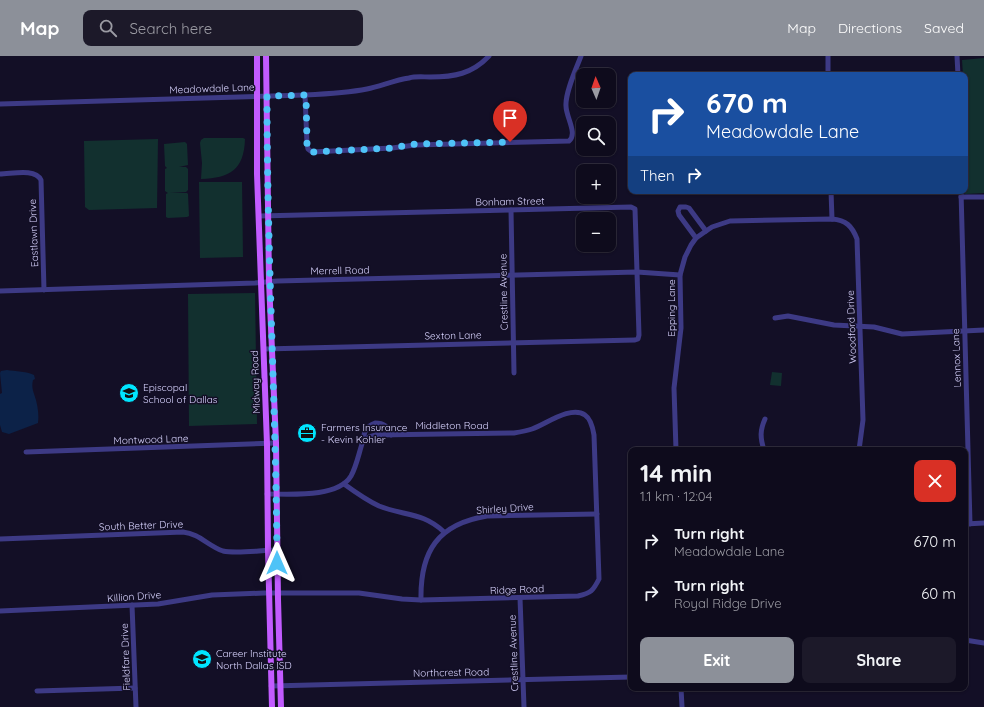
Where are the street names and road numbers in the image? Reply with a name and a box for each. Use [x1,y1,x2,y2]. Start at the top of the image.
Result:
street label: Meadowdale Lane [169,81,255,96]
street label: Bonham Street [475,194,545,209]
street label: Eastlawn Drive [26,198,41,267]
street label: Crestline Avenue [496,253,511,330]
street label: Merrell Road [310,263,370,278]
street label: Epping Lane [665,279,678,337]
street label: Woodford Drive [844,290,859,364]
street label: Sexton Lane [424,328,482,342]
street label: Lennox Lane [949,328,964,388]
street label: Midway Road [248,350,263,414]
street label: Middleton Road [415,419,489,432]
street label: Montwood Lane [113,432,189,447]
street label: Shirley Drive [476,500,535,517]
street label: South Better Drive [99,518,184,533]
street label: Ridge Road [490,582,544,597]
street label: Killion Drive [107,588,162,605]
street label: Crestline Avenue [506,614,521,692]
street label: Fieldfare Drive [118,623,133,691]
street label: Northcrest Road [413,665,489,680]

